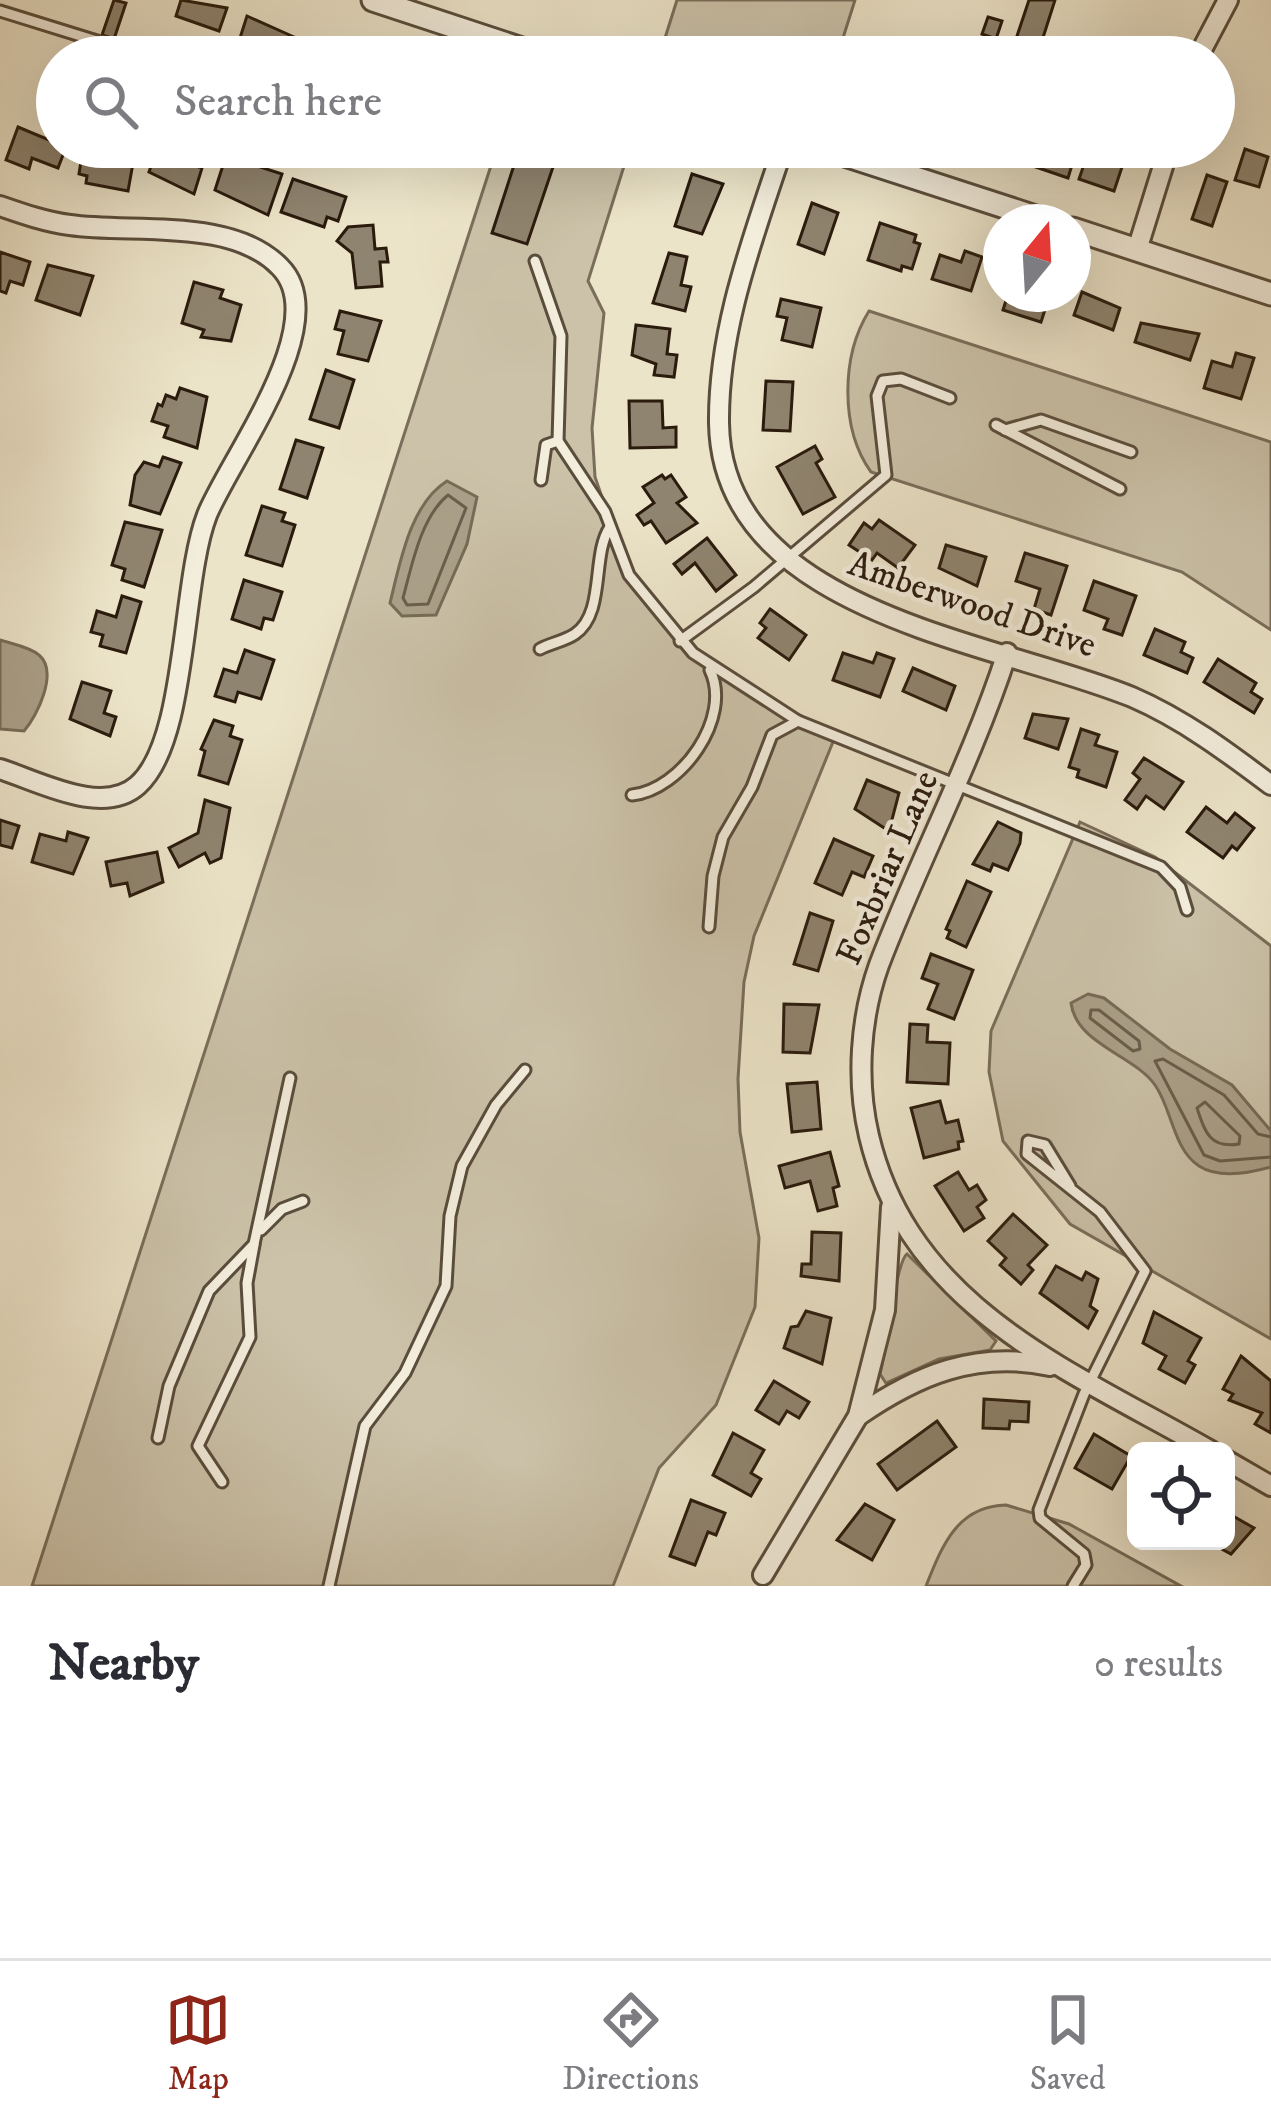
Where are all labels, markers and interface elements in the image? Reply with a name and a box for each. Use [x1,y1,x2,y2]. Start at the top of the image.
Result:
search box [36,36,1235,168]
icon: search [78,69,144,135]
text: Search here [174,74,382,130]
north arrow [983,204,1091,312]
street label: Amberwood Drive [842,542,1102,668]
street label: Foxbriar Lane [827,764,949,972]
map controls [1127,1442,1235,1550]
button: locate [1127,1442,1235,1550]
text: Nearby [48,1632,199,1696]
text: 0 results [1094,1640,1223,1689]
tab: Map [165,1987,231,2100]
tab: Directions [562,1987,699,2100]
tab: Saved [1030,1987,1106,2100]

